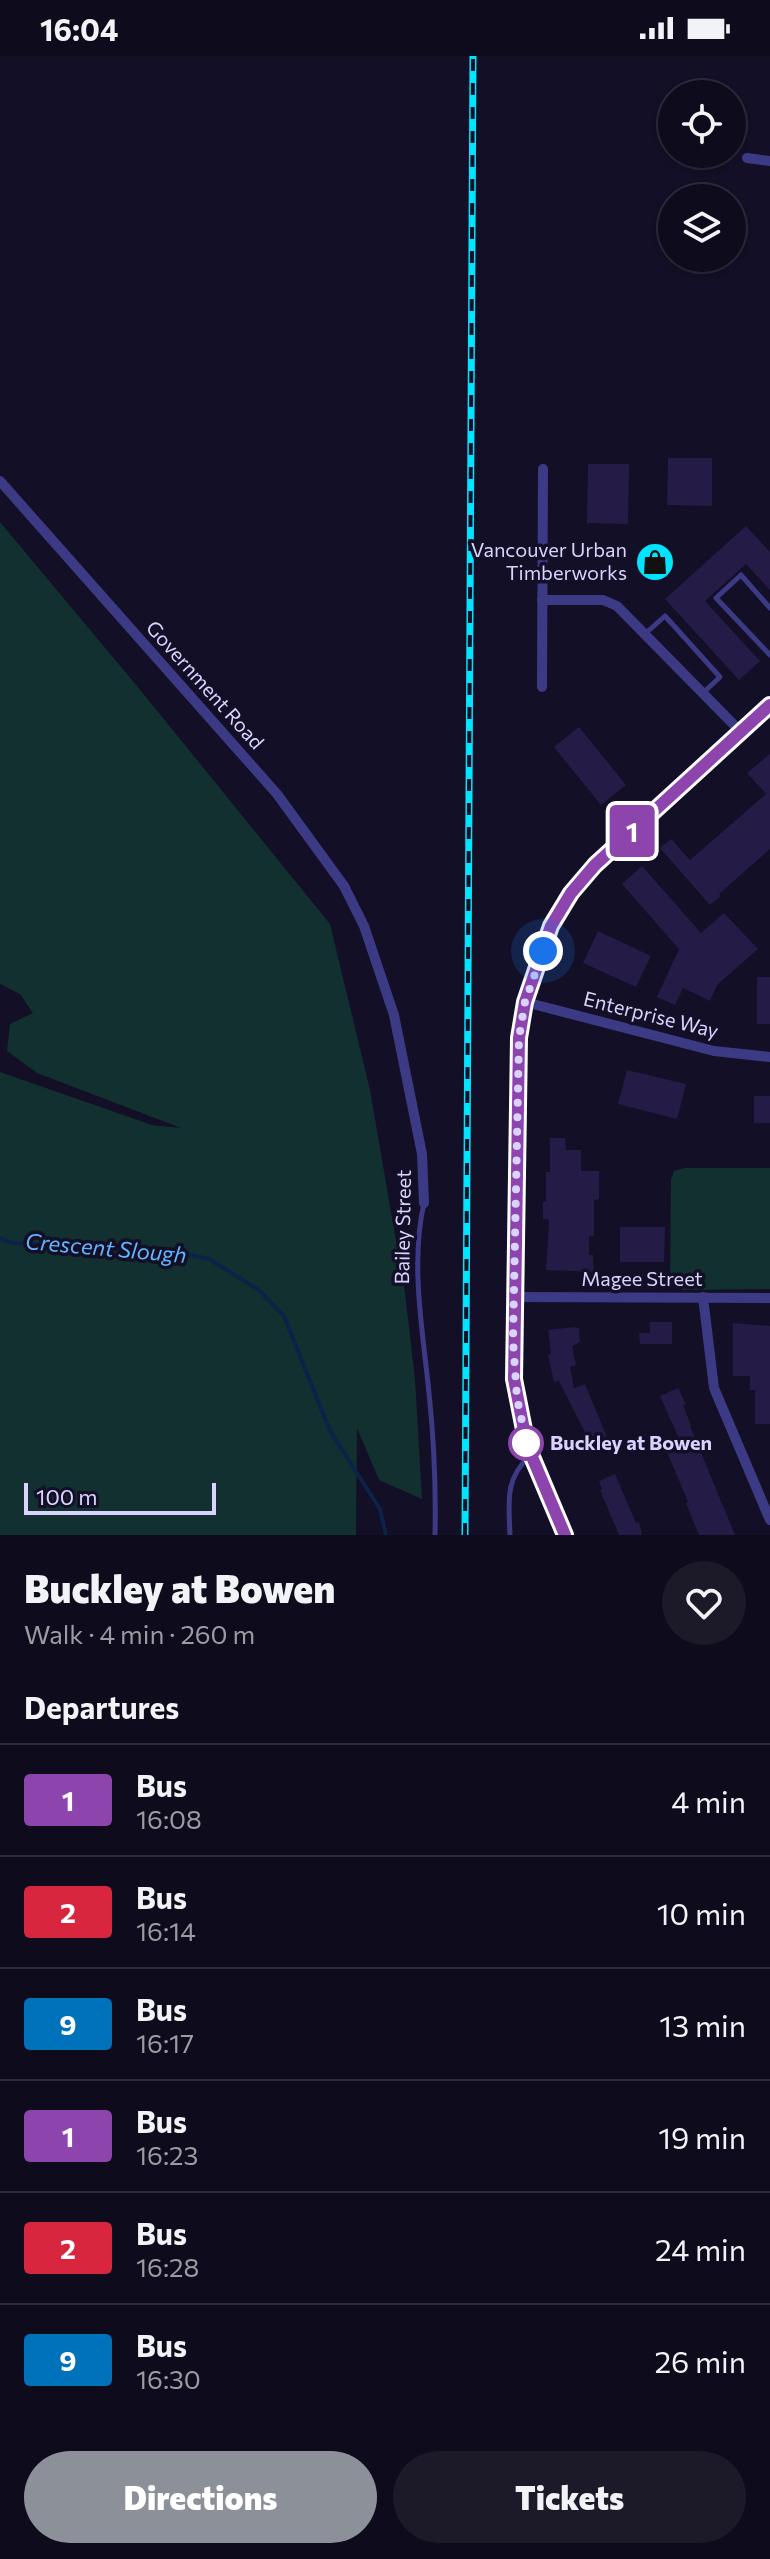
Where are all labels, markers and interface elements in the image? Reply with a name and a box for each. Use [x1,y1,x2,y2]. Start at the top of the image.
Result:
text: 16:04 [40,10,118,47]
map controls [658,80,746,272]
button: locate [658,80,746,168]
button: layers [658,184,746,272]
place label: Vancouver Urban Timberworks [471,537,627,584]
shop icon: Vancouver Urban Timberworks [634,541,676,583]
street label: Government Road [142,615,270,753]
line badge: 1 [606,805,658,857]
text: 1 [626,814,638,848]
your location [523,931,563,971]
street label: Enterprise Way [581,986,721,1042]
street label: Bailey Street [389,1169,415,1284]
water label: Crescent Slough [24,1227,188,1268]
street label: Magee Street [581,1266,703,1290]
marker: Buckley at Bowen [509,1426,543,1460]
place label: Buckley at Bowen [550,1430,712,1454]
scale bar [24,1479,216,1515]
text: 100 m [36,1483,98,1510]
button: heart [662,1561,746,1645]
text: Buckley at Bowen [24,1564,335,1611]
text: Walk · 4 min · 260 m [24,1618,255,1649]
text: Departures [24,1688,179,1725]
text: Bus [136,1766,187,1803]
text: 4 min [671,1782,746,1819]
text: 1 [62,1783,74,1817]
text: 16:08 [136,1803,202,1834]
text: Bus [136,1878,187,1915]
text: 10 min [657,1894,746,1931]
text: 2 [60,1895,76,1929]
text: 16:14 [136,1915,196,1946]
text: Bus [136,1990,187,2027]
text: 13 min [659,2006,746,2043]
text: 9 [59,2007,77,2041]
text: 16:17 [136,2027,194,2058]
text: Bus [136,2102,187,2139]
text: 19 min [658,2118,746,2155]
text: 1 [62,2119,74,2153]
text: 16:23 [136,2139,198,2170]
text: Bus [136,2214,187,2251]
text: 24 min [655,2230,746,2267]
text: 2 [60,2231,76,2265]
text: 16:28 [136,2251,199,2282]
text: Bus [136,2326,187,2363]
text: 26 min [654,2342,746,2379]
text: 9 [59,2343,77,2377]
text: 16:30 [136,2363,201,2394]
button: Directions [24,2451,377,2543]
button: Tickets [393,2451,746,2543]

